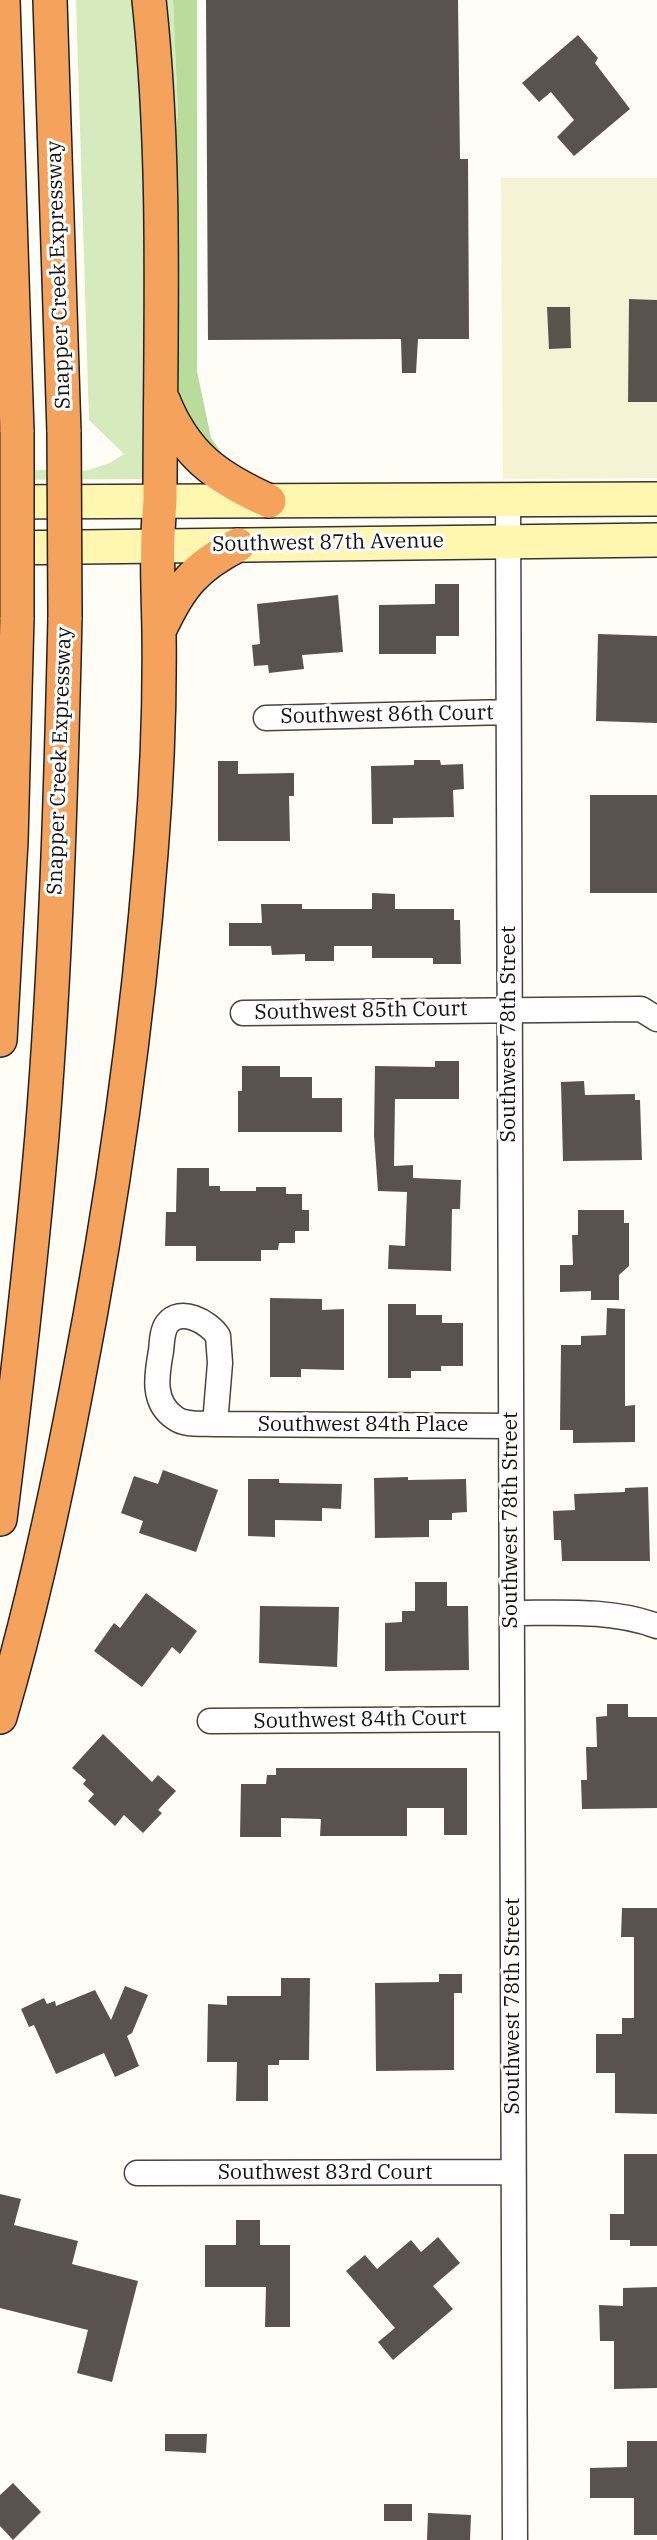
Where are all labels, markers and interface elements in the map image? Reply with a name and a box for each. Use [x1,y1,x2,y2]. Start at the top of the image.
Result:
street label: Snapper Creek Expressway [42,140,76,410]
street label: Southwest 87th Avenue [212,528,444,558]
street label: Snapper Creek Expressway [43,626,77,896]
street label: Southwest 86th Court [280,701,494,729]
street label: Southwest 78th Street [496,926,522,1142]
street label: Southwest 85th Court [254,997,468,1025]
street label: Southwest 84th Place [258,1412,468,1438]
street label: Southwest 78th Street [498,1412,524,1628]
street label: Southwest 84th Court [253,1706,467,1734]
street label: Southwest 78th Street [500,1898,526,2114]
street label: Southwest 83rd Court [218,2160,432,2186]

